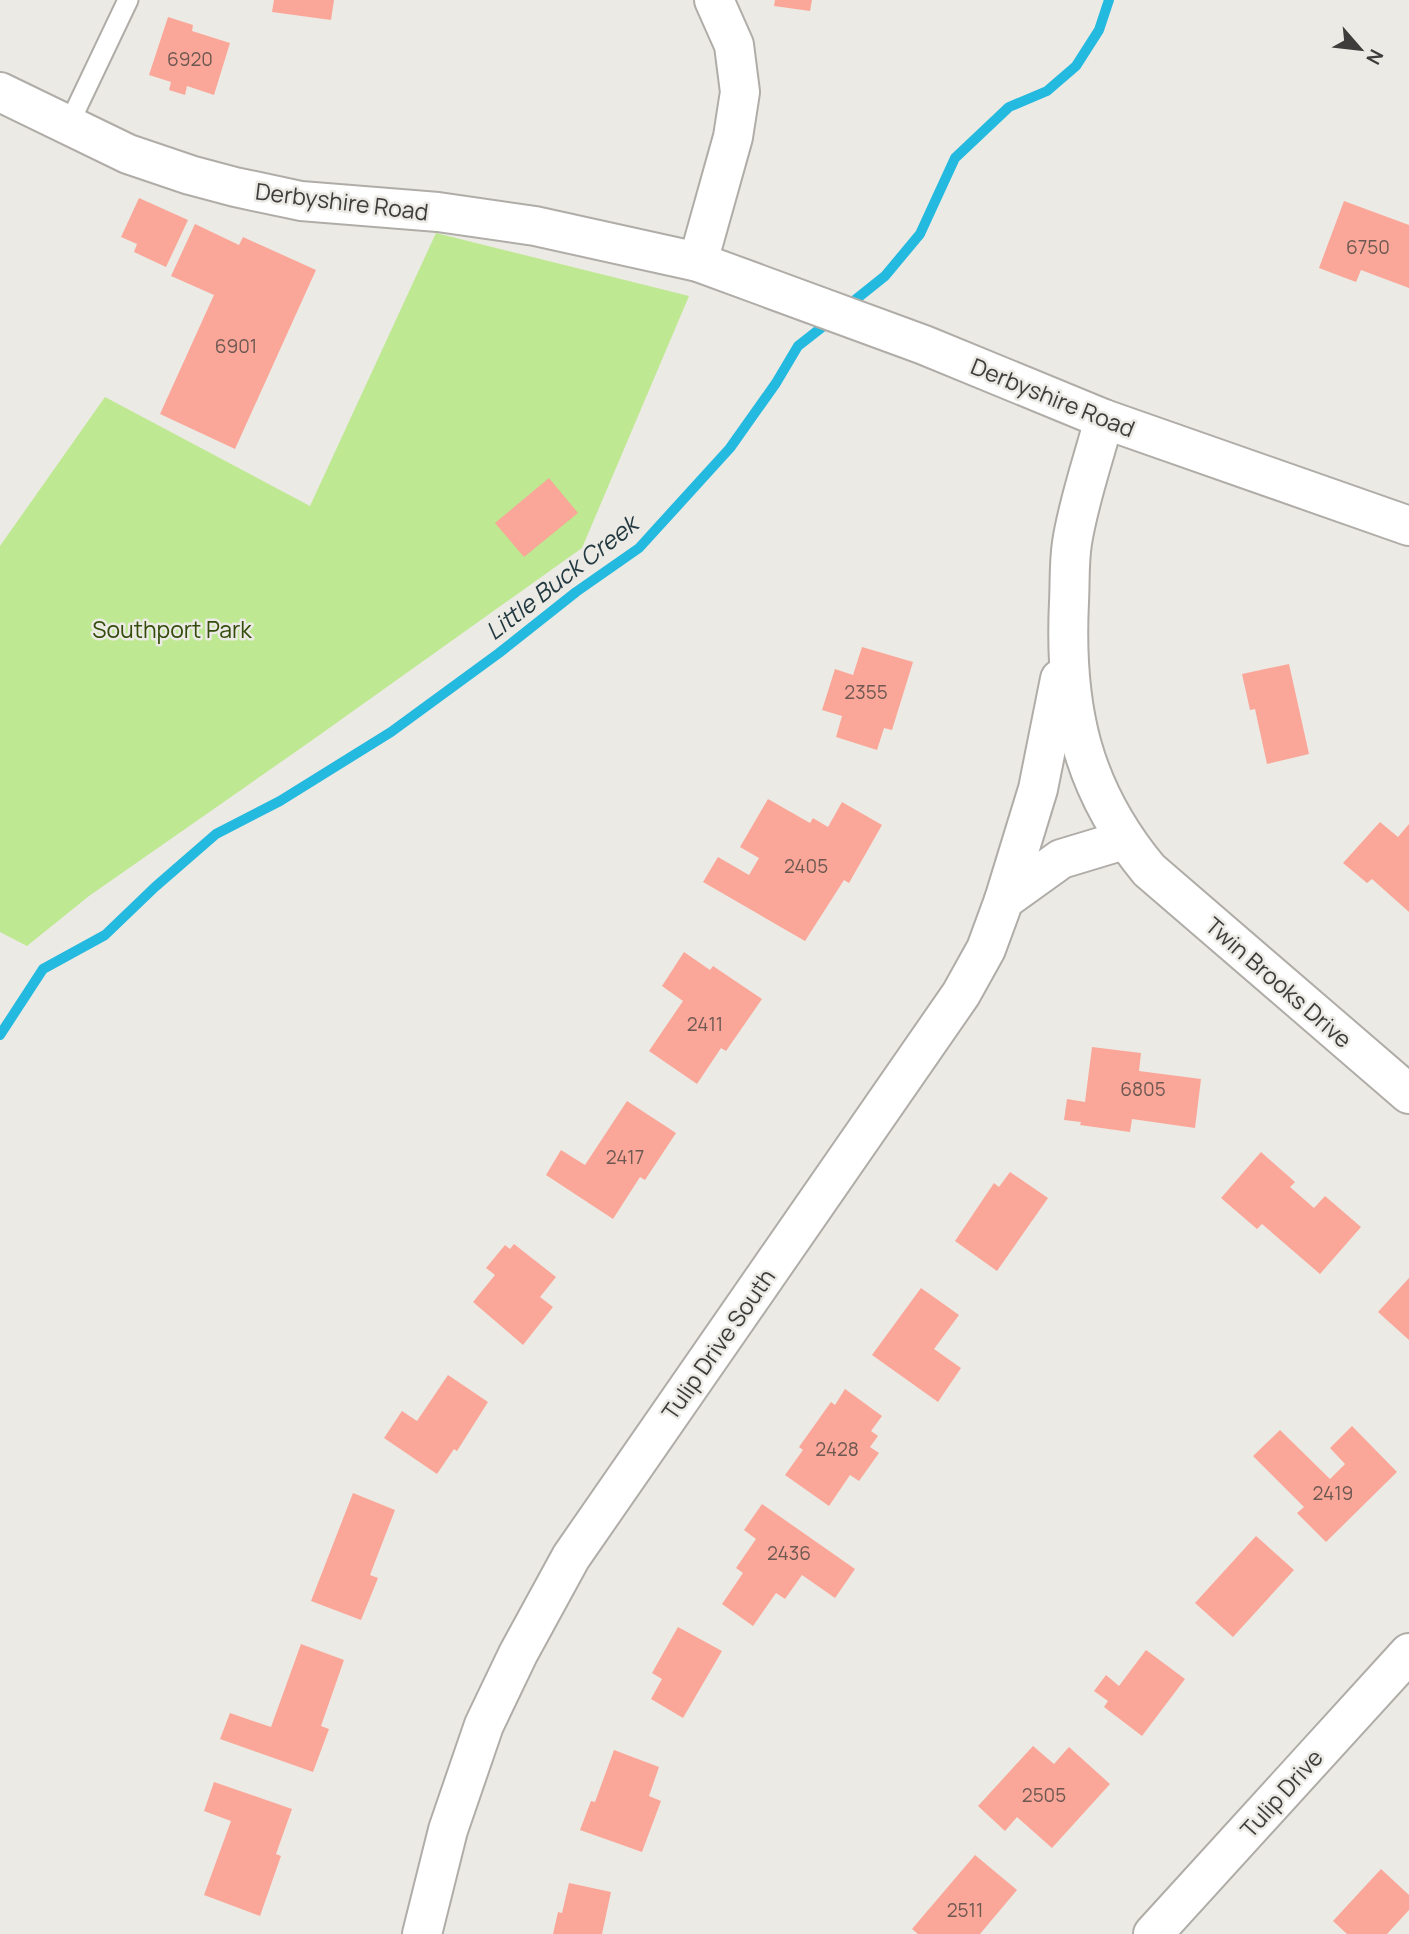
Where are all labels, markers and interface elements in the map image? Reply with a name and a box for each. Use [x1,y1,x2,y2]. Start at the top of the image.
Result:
north arrow [1325,14,1395,84]
text: N [1360,45,1390,69]
house number: 6920 [167,46,213,72]
street label: Derbyshire Road [254,175,430,227]
house number: 6750 [1346,234,1390,260]
house number: 6901 [215,333,257,359]
street label: Derbyshire Road [966,350,1140,444]
water label: Little Buck Creek [478,505,646,647]
park label: Southport Park [92,613,252,645]
house number: 2355 [844,679,888,705]
house number: 2405 [784,853,828,879]
street label: Twin Brooks Drive [1199,909,1359,1055]
house number: 2411 [687,1011,723,1037]
house number: 6805 [1120,1076,1166,1102]
house number: 2417 [606,1144,644,1170]
street label: Tulip Drive South [654,1262,782,1426]
house number: 2428 [815,1436,859,1462]
house number: 2419 [1313,1480,1353,1506]
house number: 2436 [767,1540,811,1566]
street label: Tulip Drive [1233,1742,1329,1844]
house number: 2505 [1022,1782,1066,1808]
house number: 2511 [947,1897,983,1923]

